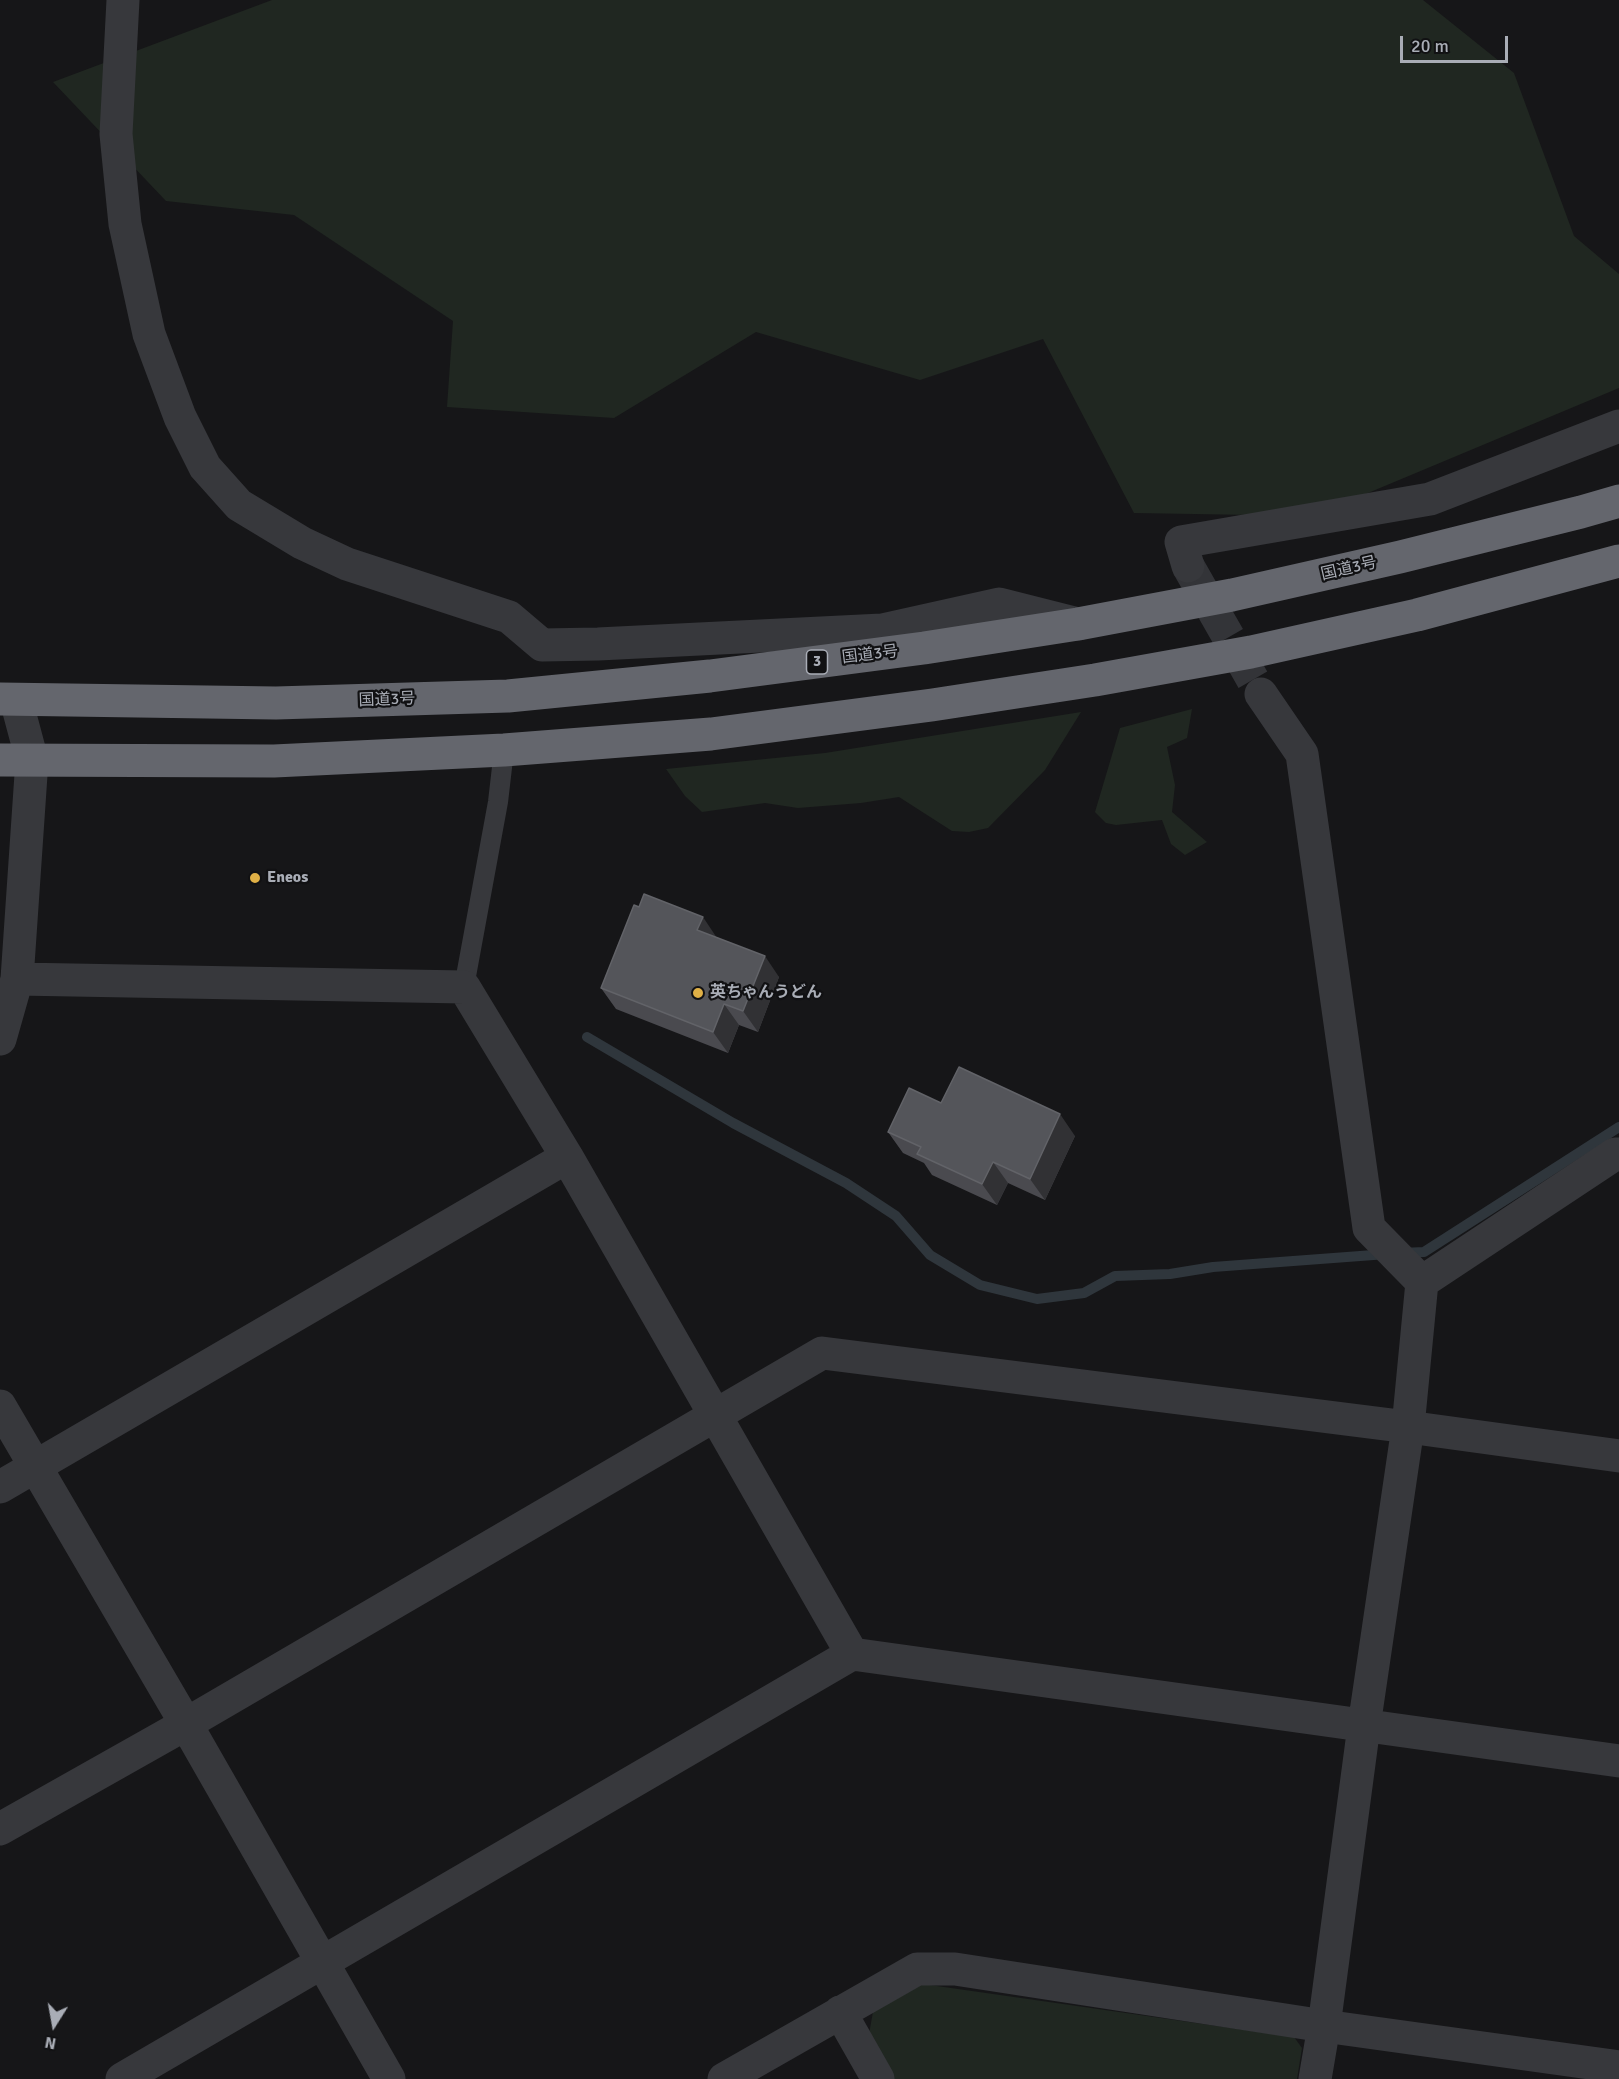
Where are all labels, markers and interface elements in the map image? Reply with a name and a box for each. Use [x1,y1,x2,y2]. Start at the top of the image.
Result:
scale bar [1403,24,1511,62]
text: 20 m [1411,35,1449,57]
street label: 国道3号 [1319,553,1379,585]
street label: 国道3号 [841,642,899,668]
road number: 3 [806,650,828,674]
street label: 国道3号 [358,689,416,711]
place label: Eneos [267,868,308,888]
marker: Eneos [248,871,262,885]
place label: 英ちゃんうどん [710,983,822,1003]
marker: 英ちゃんうどん [691,986,705,1000]
north arrow [24,1995,84,2055]
text: N [43,2032,58,2054]

